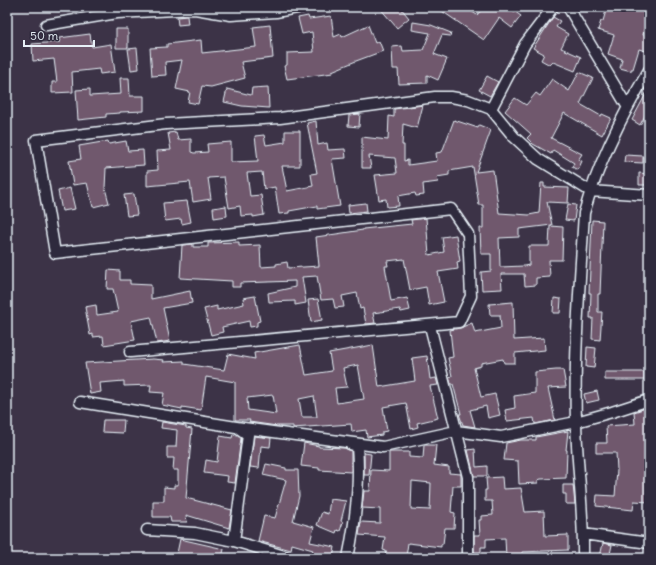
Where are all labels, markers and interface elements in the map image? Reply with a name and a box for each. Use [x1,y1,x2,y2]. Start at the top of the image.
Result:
scale bar [24,22,94,48]
text: 50 m [30,28,59,43]

